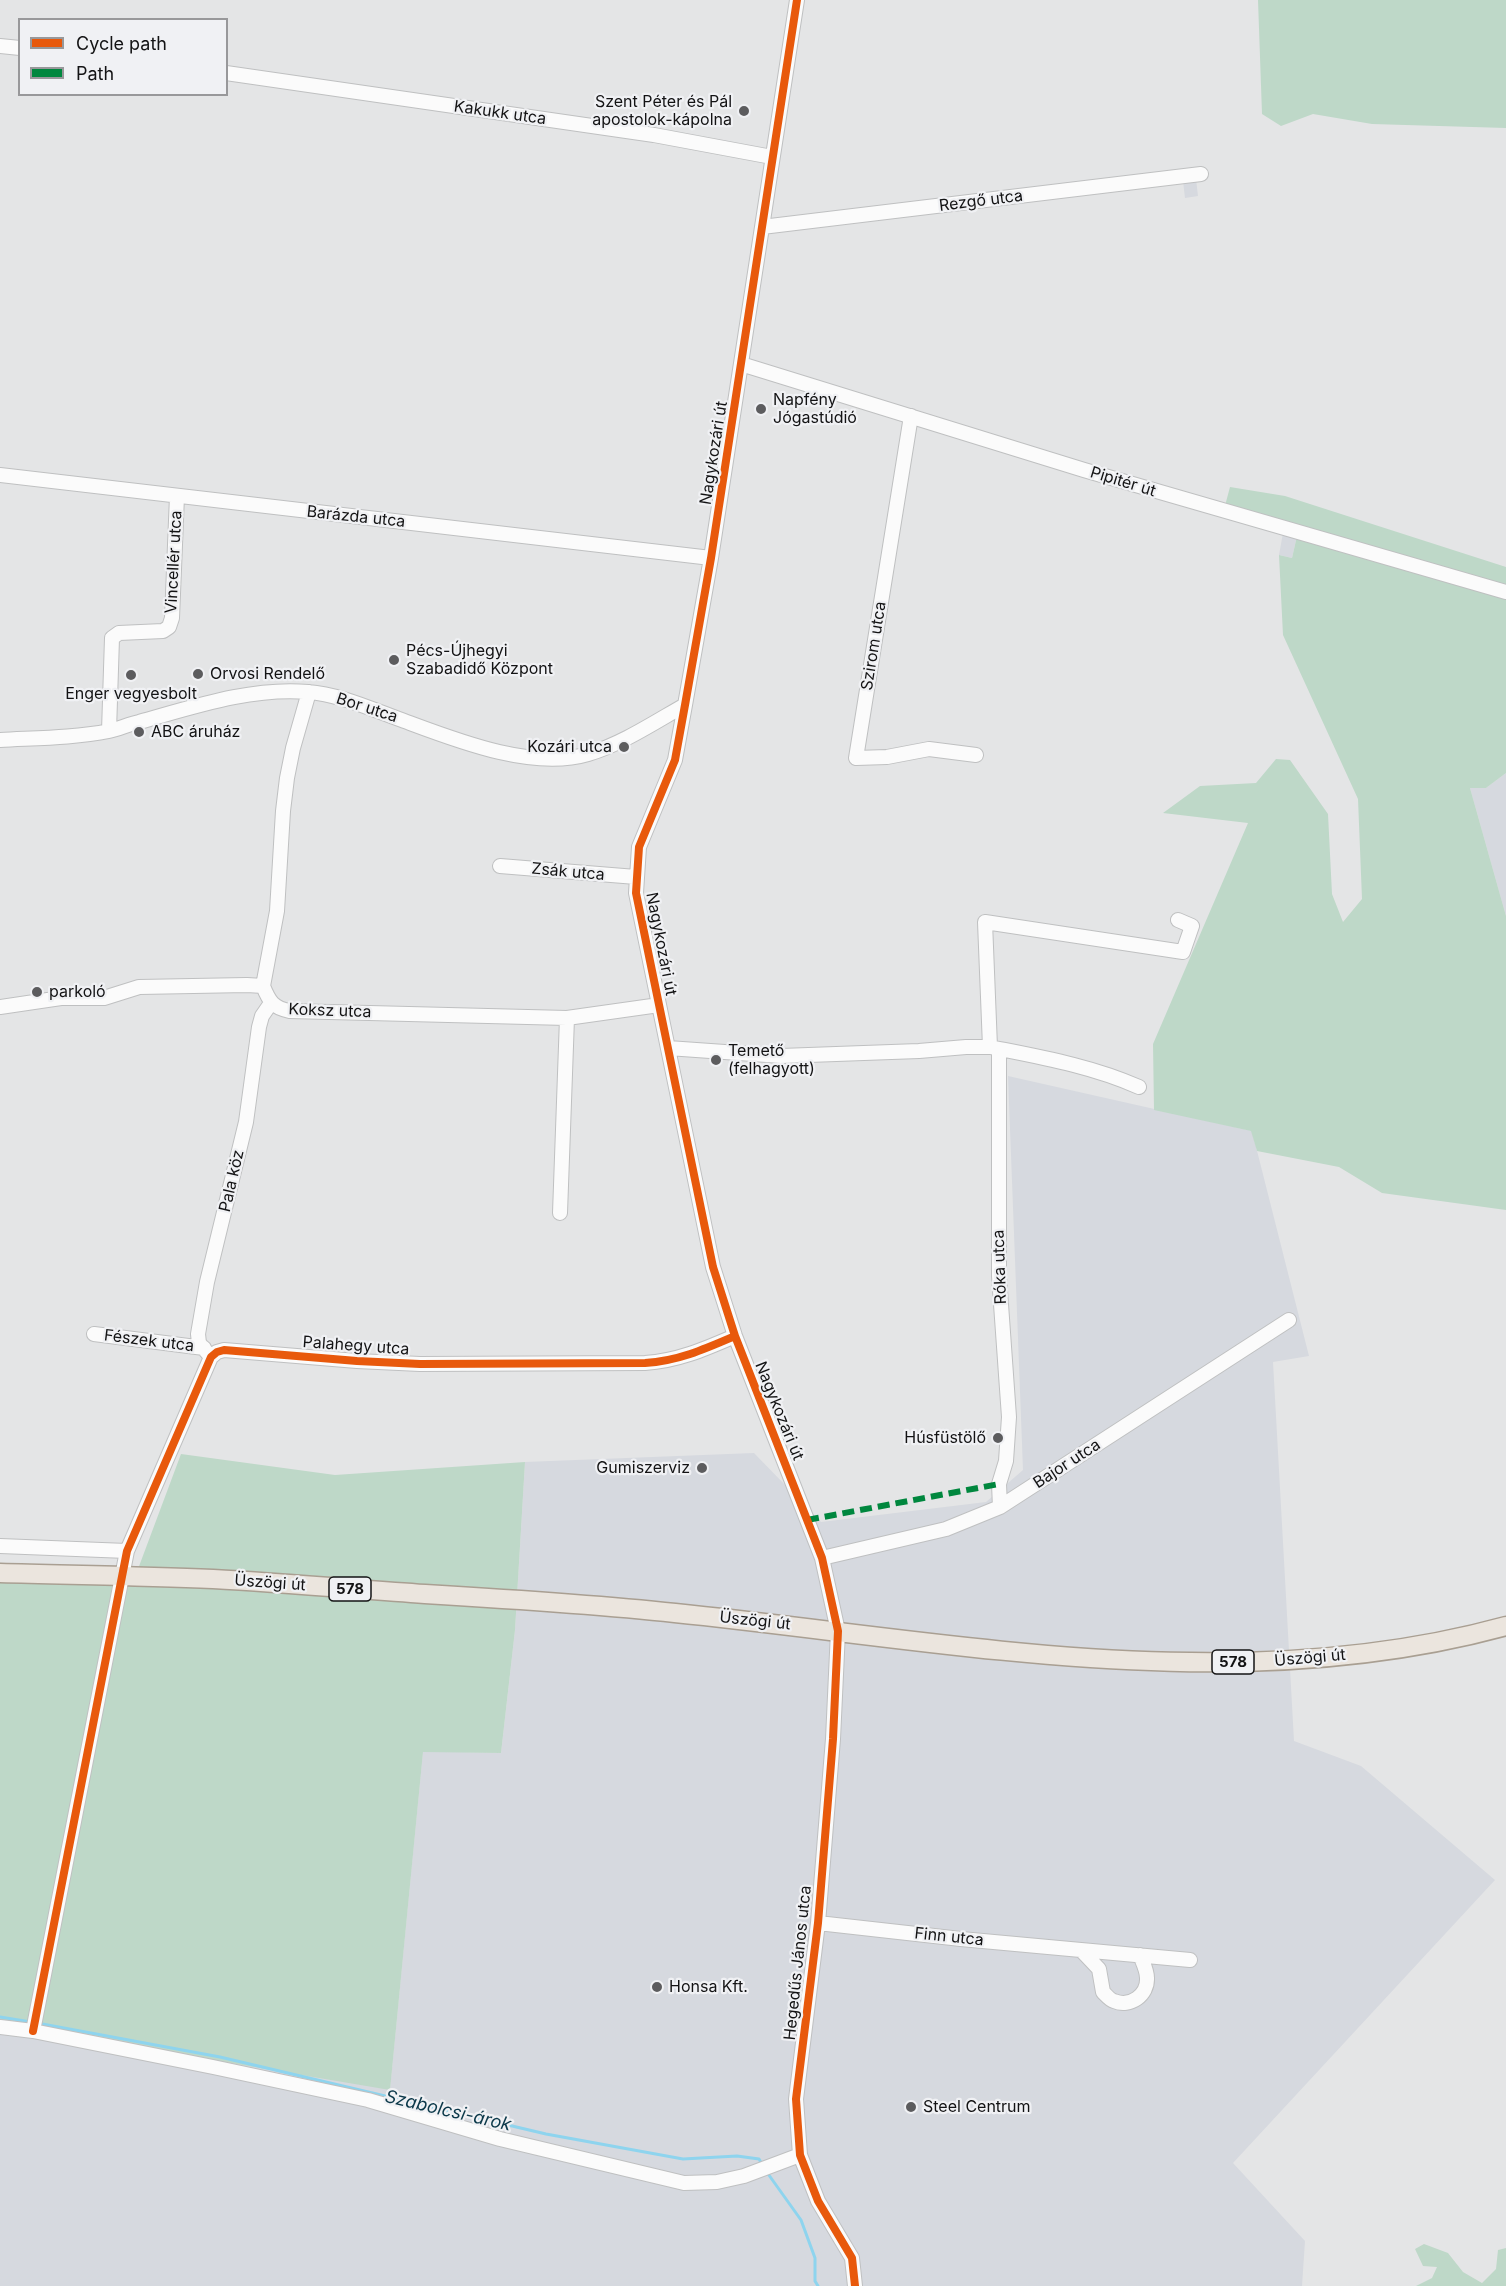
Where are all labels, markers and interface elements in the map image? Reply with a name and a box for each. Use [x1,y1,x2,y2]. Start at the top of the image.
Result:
legend [18,18,228,96]
text: Cycle path [76,33,167,54]
text: Path [76,63,114,84]
place label: Szent Péter és Pál apostolok-kápolna [592,92,732,130]
street label: Kakukk utca [453,97,547,129]
marker: Szent Péter és Pál apostolok-kápolna [737,104,751,118]
street label: Rezgő utca [938,186,1024,216]
place label: Napfény Jógastúdió [773,390,857,428]
street label: Nagykozári út [696,400,732,506]
marker: Napfény Jógastúdió [754,402,768,416]
street label: Pipitér út [1088,463,1158,501]
street label: Barázda utca [306,502,406,532]
street label: Vincellér utca [162,510,186,614]
street label: Szirom utca [858,600,890,692]
place label: Pécs-Újhegyi Szabadidő Központ [406,641,553,679]
marker: Pécs-Újhegyi Szabadidő Központ [387,653,401,667]
place label: Orvosi Rendelő [210,664,325,684]
marker: Orvosi Rendelő [191,667,205,681]
marker: Enger vegyesbolt [124,668,138,682]
place label: Enger vegyesbolt [65,684,197,704]
street label: Bor utca [334,689,400,727]
place label: ABC áruház [151,722,240,742]
marker: ABC áruház [132,725,146,739]
place label: Kozári utca [527,737,612,757]
marker: Kozári utca [617,740,631,754]
street label: Zsák utca [531,859,605,885]
street label: Nagykozári út [642,891,680,997]
place label: parkoló [49,982,106,1002]
marker: parkoló [30,985,44,999]
street label: Koksz utca [288,1000,372,1022]
place label: Temető (felhagyott) [728,1041,815,1079]
marker: Temető (felhagyott) [709,1053,723,1067]
street label: Pala köz [216,1148,248,1214]
street label: Róka utca [989,1229,1011,1305]
street label: Fészek utca [103,1326,195,1356]
street label: Palahegy utca [302,1333,410,1359]
street label: Nagykozári út [750,1359,808,1463]
place label: Húsfüstölő [904,1428,986,1448]
marker: Húsfüstölő [991,1431,1005,1445]
street label: Bajor utca [1030,1435,1104,1493]
place label: Gumiszerviz [596,1458,690,1478]
marker: Gumiszerviz [695,1461,709,1475]
street label: Üszögi út [234,1571,306,1595]
road number: 578 [329,1577,371,1601]
street label: Üszögi út [718,1608,792,1634]
street label: Üszögi út [1274,1645,1346,1671]
road number: 578 [1212,1650,1254,1674]
street label: Hegedűs János utca [780,1885,816,2041]
street label: Finn utca [913,1924,985,1950]
place label: Honsa Kft. [669,1977,748,1997]
marker: Honsa Kft. [650,1980,664,1994]
water label: Szabolcsi-árok [383,2086,513,2136]
place label: Steel Centrum [923,2097,1031,2117]
marker: Steel Centrum [904,2100,918,2114]

